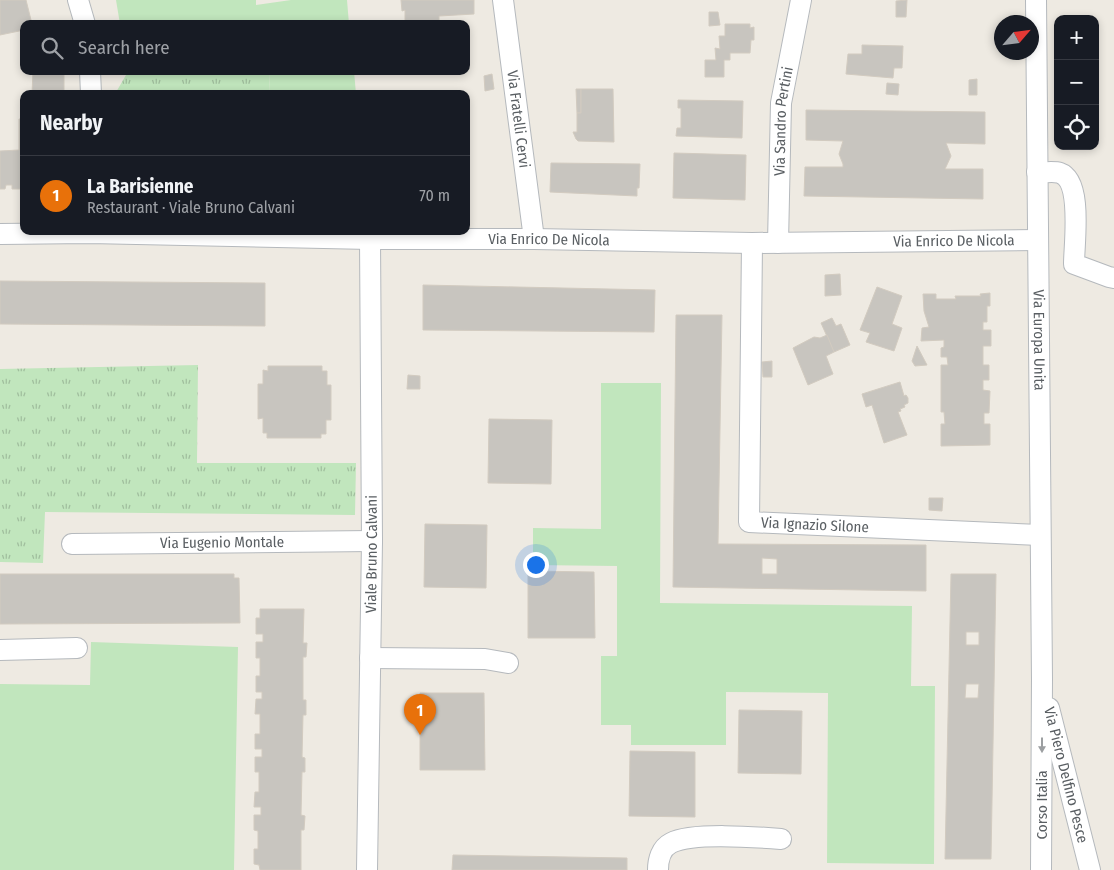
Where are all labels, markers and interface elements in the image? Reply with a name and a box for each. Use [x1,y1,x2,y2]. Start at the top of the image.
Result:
north arrow [994,15,1039,60]
map controls [1054,15,1099,150]
button: + [1054,15,1099,60]
search box [20,20,470,75]
icon: search [38,34,66,62]
text: Search here [78,36,170,59]
button: − [1054,60,1099,105]
street label: Via Sandro Pertini [770,65,797,176]
street label: Via Fratelli Cervi [503,69,534,169]
button: locate [1054,105,1099,150]
text: Nearby [40,110,102,136]
text: La Barisienne [87,175,194,198]
text: 1 [53,186,59,205]
text: 70 m [419,186,450,205]
text: Restaurant · Viale Bruno Calvani [87,198,295,217]
street label: Via Enrico De Nicola [488,230,610,249]
street label: Via Enrico De Nicola [893,231,1015,251]
street label: Via Europa Unita [1030,289,1048,391]
street label: Viale Bruno Calvani [362,495,381,613]
street label: Via Ignazio Silone [761,514,869,536]
street label: Via Eugenio Montale [160,533,284,552]
your location [523,552,549,578]
pin: 1 [404,694,436,735]
street label: Via Piero Delfino Pesce [1040,705,1092,845]
one-way arrow [1038,738,1046,754]
street label: Corso Italia [1033,770,1051,840]

